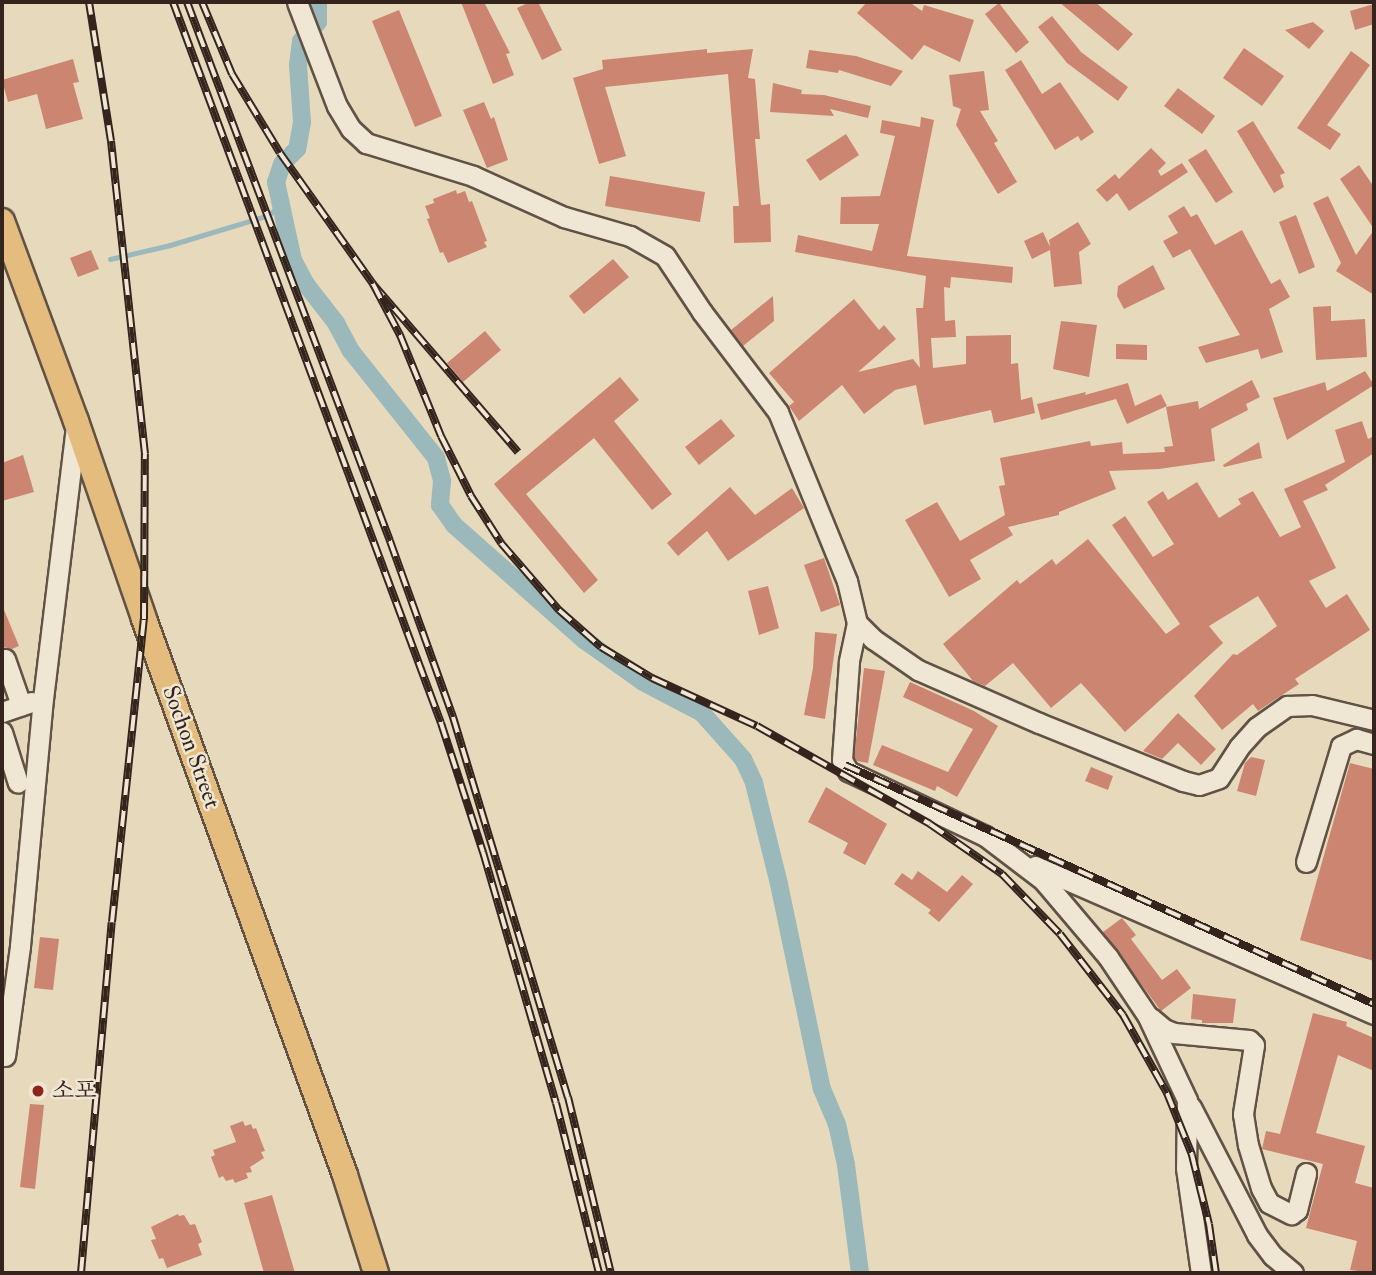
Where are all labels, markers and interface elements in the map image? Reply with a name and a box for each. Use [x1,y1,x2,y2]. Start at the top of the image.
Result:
street label: Sochon Street [156,682,226,812]
place label: 소포 [52,1077,96,1105]
marker: 소포 [30,1083,46,1099]

